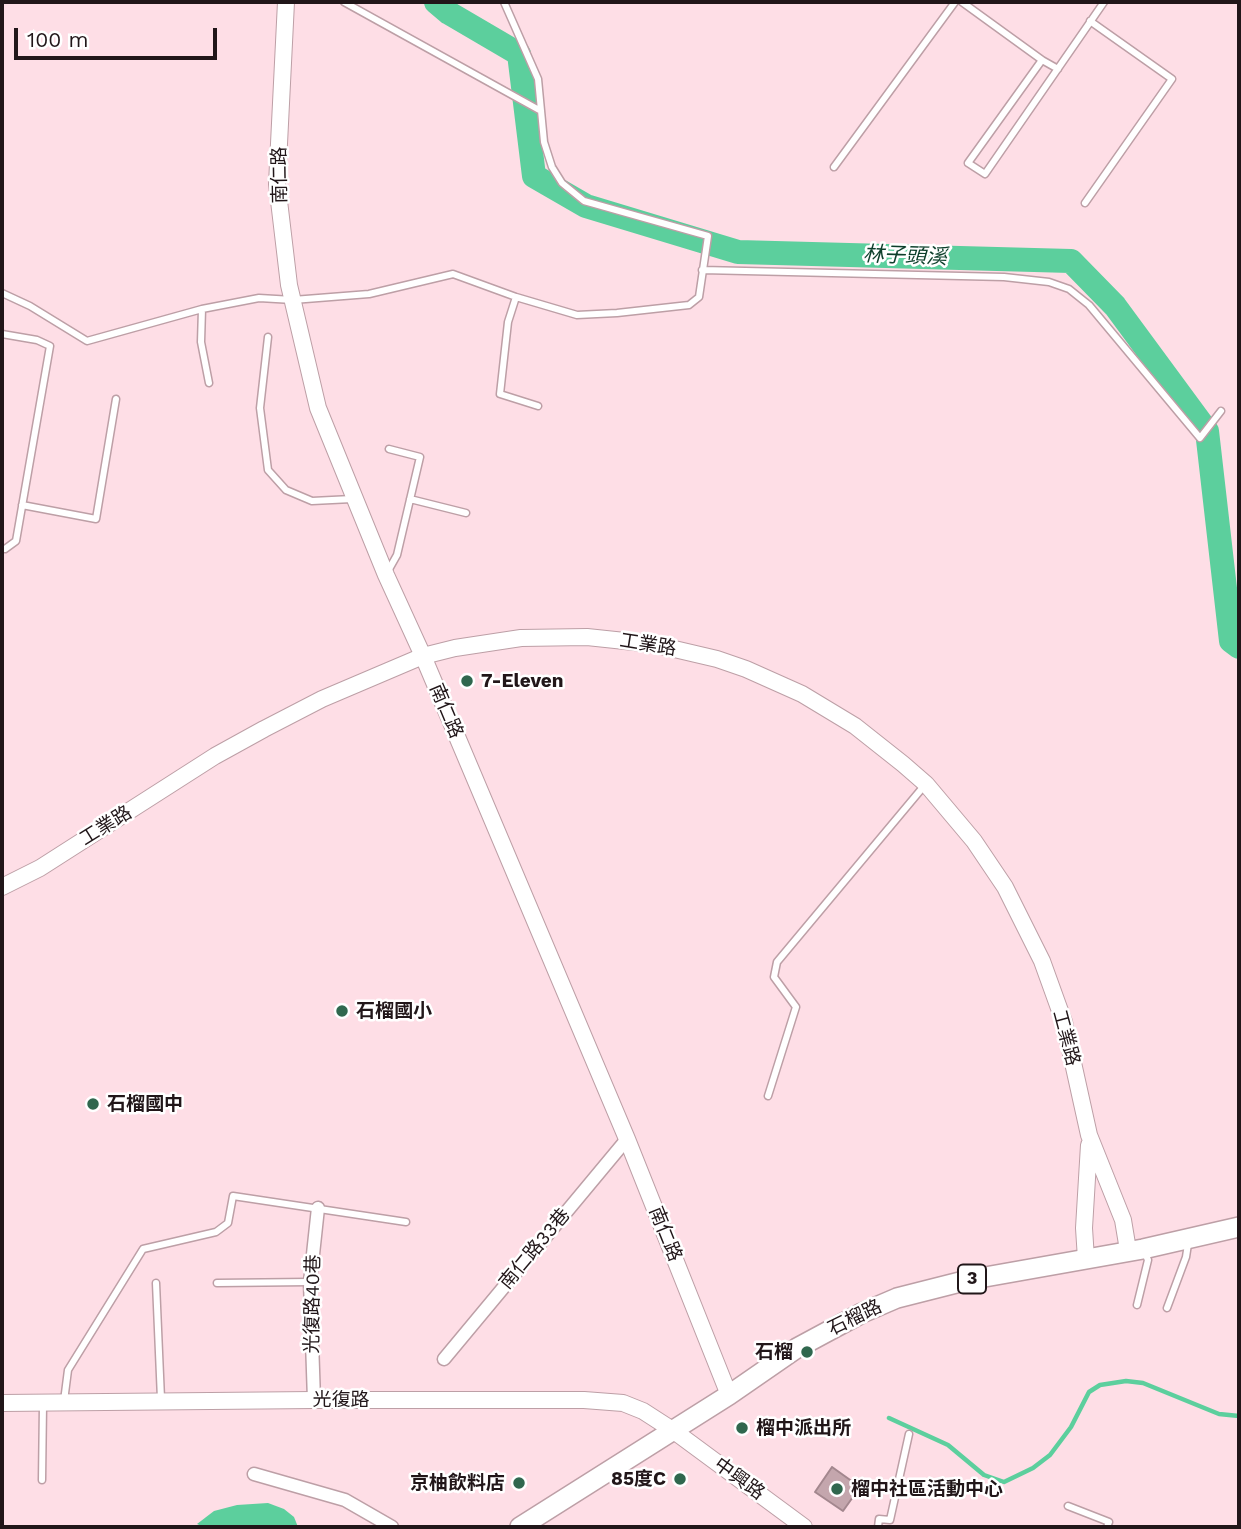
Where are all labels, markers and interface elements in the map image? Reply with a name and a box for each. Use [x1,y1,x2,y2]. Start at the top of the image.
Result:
scale bar [18,14,220,58]
text: 100 m [27,27,89,52]
street label: 南仁路 [268,146,292,204]
water label: 林子頭溪 [863,242,947,270]
street label: 工業路 [618,629,678,661]
place label: 7-Eleven [481,670,564,692]
marker: 7-Eleven [459,673,475,689]
street label: 南仁路 [424,680,468,742]
street label: 工業路 [76,801,136,851]
place label: 石榴國小 [356,1000,432,1022]
marker: 石榴國小 [334,1003,350,1019]
street label: 工業路 [1048,1008,1084,1068]
place label: 石榴國中 [107,1093,183,1115]
marker: 石榴國中 [85,1096,101,1112]
street label: 南仁路 [644,1203,686,1265]
street label: 南仁路33巷 [495,1204,575,1294]
street label: 光復路40巷 [301,1254,325,1354]
road number: 3 [958,1264,986,1294]
street label: 石榴路 [824,1295,886,1341]
place label: 石榴 [755,1341,793,1363]
marker: 石榴 [799,1344,815,1360]
street label: 光復路 [313,1389,369,1411]
place label: 榴中派出所 [756,1417,851,1439]
marker: 榴中派出所 [734,1420,750,1436]
street label: 中興路 [709,1453,769,1505]
place label: 85度C [611,1468,666,1490]
marker: 85度C [672,1471,688,1487]
place label: 京柚飲料店 [410,1472,505,1494]
marker: 京柚飲料店 [511,1475,527,1491]
place label: 榴中社區活動中心 [851,1478,1003,1500]
marker: 榴中社區活動中心 [829,1481,845,1497]

